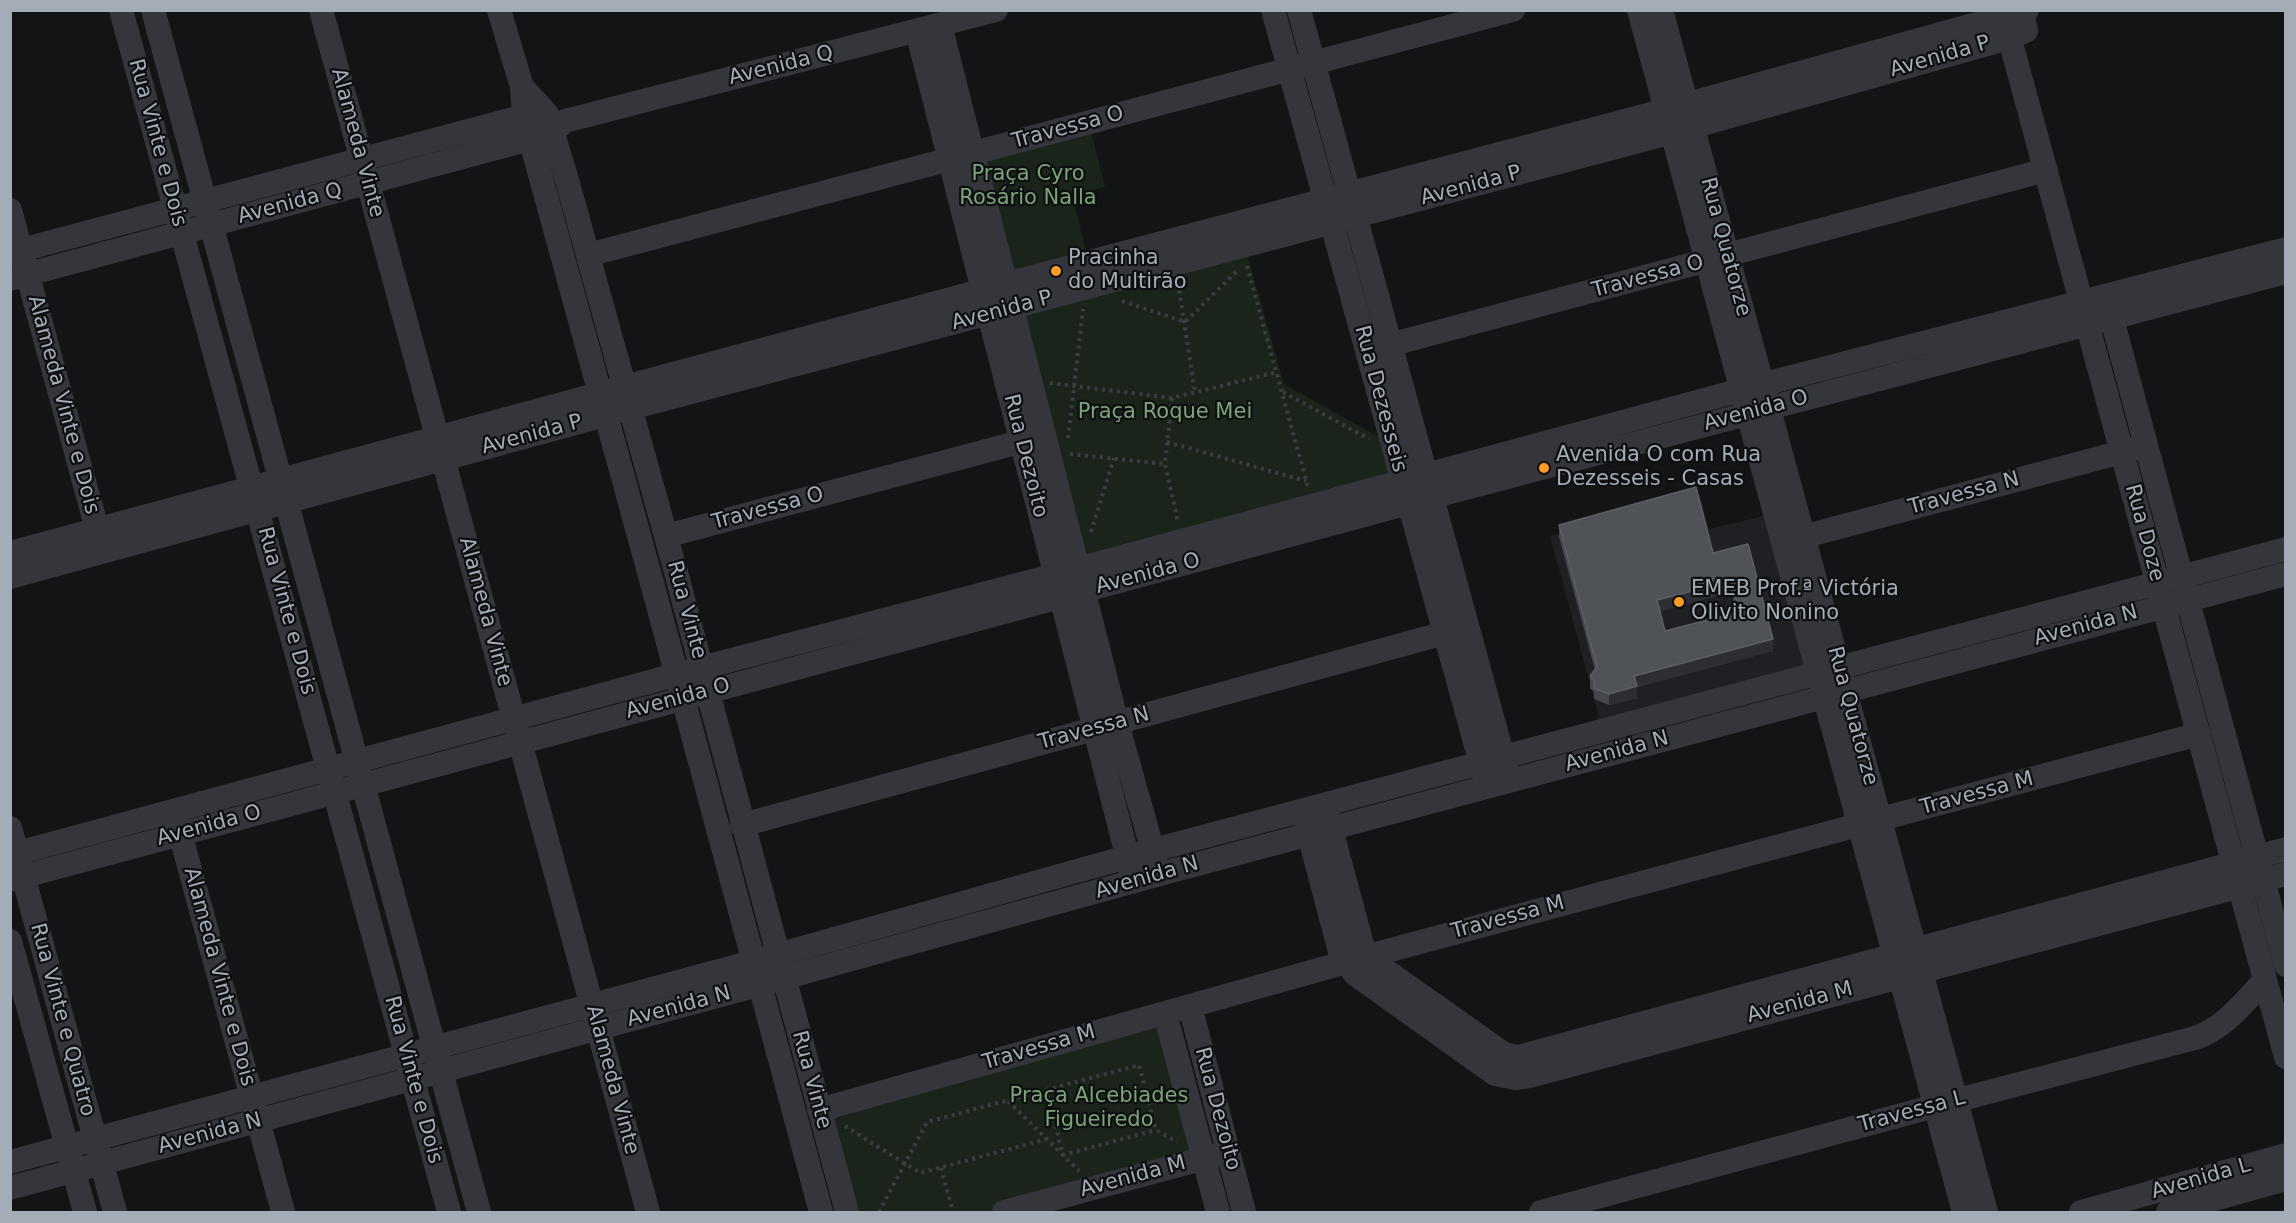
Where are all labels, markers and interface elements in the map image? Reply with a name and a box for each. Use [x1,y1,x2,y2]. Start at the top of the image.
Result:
street label: Avenida P [1887,31,1993,83]
street label: Avenida Q [726,41,836,91]
street label: Rua Vinte e Dois [122,56,192,230]
street label: Alameda Vinte [325,66,389,220]
street label: Travessa O [1009,101,1127,155]
street label: Avenida P [1418,160,1524,212]
park label: Praça Cyro Rosário Nalla [959,162,1097,212]
street label: Rua Quatorze [1694,175,1756,319]
street label: Avenida Q [235,178,345,230]
place label: Pracinha do Multirão [1068,246,1187,296]
street label: Travessa O [1589,250,1707,304]
marker: Pracinha do Multirão [1049,264,1063,278]
street label: Avenida P [949,285,1055,337]
street label: Alameda Vinte e Dois [22,293,104,517]
street label: Rua Dezesseis [1348,323,1412,475]
street label: Avenida O [1701,385,1811,437]
street label: Rua Dezoito [997,392,1053,520]
park label: Praça Roque Mei [1078,400,1252,426]
street label: Avenida P [479,409,585,461]
place label: Avenida O com Rua Dezesseis - Casas [1556,443,1761,493]
marker: Avenida O com Rua Dezesseis - Casas [1537,461,1551,475]
street label: Travessa N [1906,467,2022,521]
street label: Travessa O [709,482,827,536]
street label: Rua Doze [2119,482,2169,584]
street label: Rua Vinte e Dois [251,524,321,698]
street label: Alameda Vinte [453,535,517,689]
street label: Avenida O [1093,548,1203,600]
street label: Rua Vinte [661,558,711,662]
place label: EMEB Prof.ª Victória Olivito Nonino [1691,577,1899,627]
marker: EMEB Prof.ª Victória Olivito Nonino [1672,595,1686,609]
street label: Avenida N [2031,600,2141,652]
street label: Rua Quatorze [1821,644,1883,788]
street label: Avenida O [623,673,733,725]
street label: Travessa N [1036,702,1152,756]
street label: Avenida N [1562,726,1672,778]
street label: Travessa M [1918,767,2036,821]
street label: Avenida O [154,800,264,852]
street label: Avenida N [1092,851,1202,905]
street label: Alameda Vinte e Dois [178,865,260,1089]
street label: Travessa M [1449,891,1567,945]
street label: Rua Vinte e Quatro [24,921,100,1119]
street label: Avenida M [1744,977,1856,1029]
street label: Avenida N [624,981,734,1033]
street label: Rua Vinte e Dois [378,993,448,1167]
street label: Alameda Vinte [580,1003,644,1157]
street label: Travessa M [980,1020,1098,1076]
street label: Rua Vinte [786,1028,836,1132]
street label: Rua Dezoito [1188,1045,1246,1173]
park label: Praça Alcebiades Figueiredo [1010,1084,1188,1134]
street label: Travessa L [1856,1086,1968,1138]
street label: Avenida N [155,1108,265,1160]
street label: Avenida M [1077,1151,1189,1203]
street label: Avenida L [2148,1153,2254,1205]

